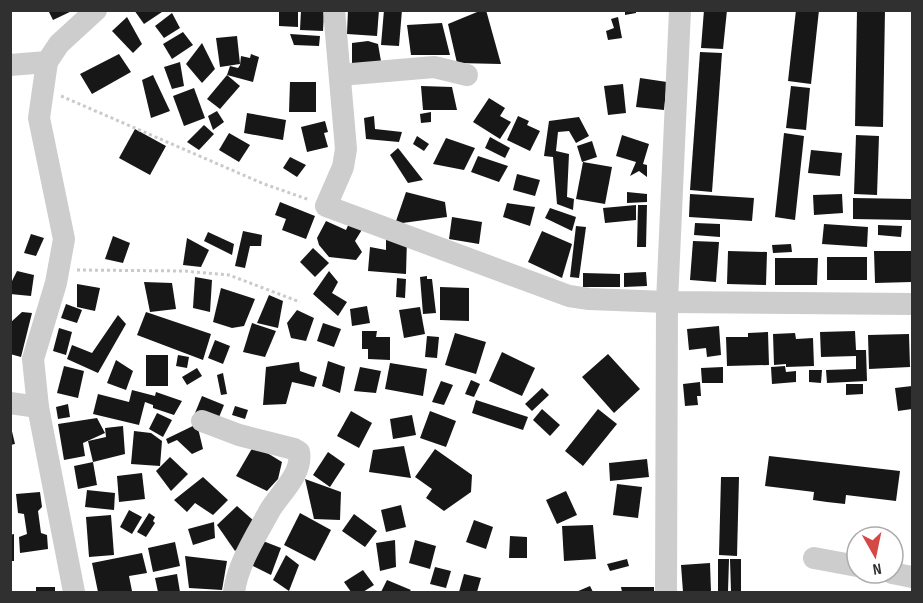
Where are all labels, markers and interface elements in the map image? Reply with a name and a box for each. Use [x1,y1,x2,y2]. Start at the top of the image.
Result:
north arrow [845,525,905,585]
text: N [871,558,883,578]

